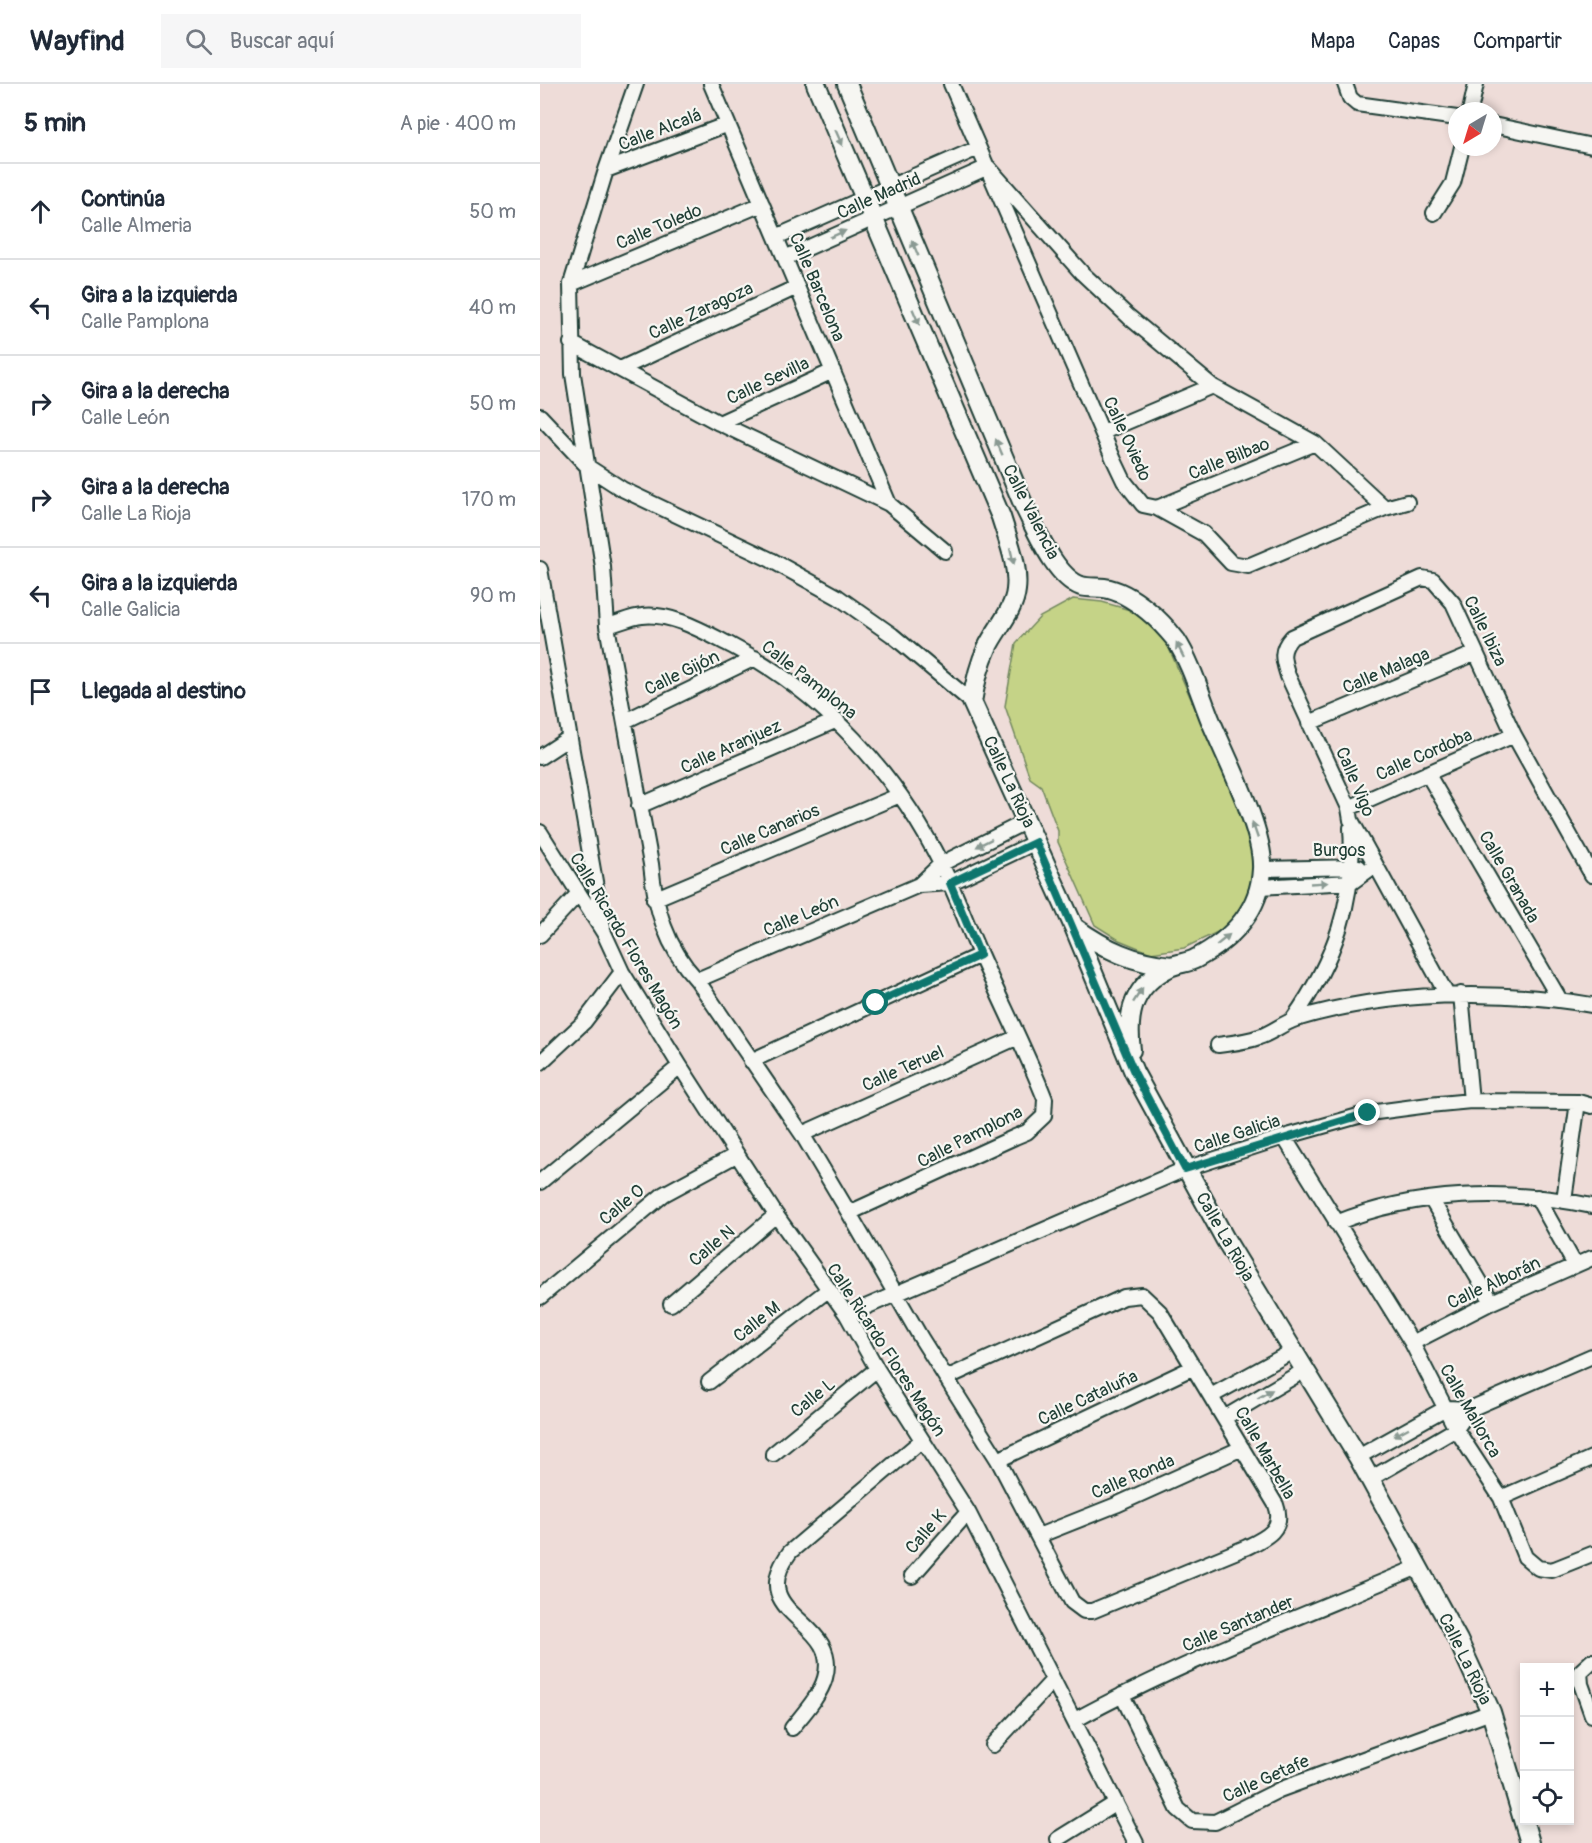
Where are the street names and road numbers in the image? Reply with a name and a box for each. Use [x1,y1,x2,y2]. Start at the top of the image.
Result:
street label: Calle Alcalá [615,104,705,156]
street label: Calle Madrid [833,167,925,225]
street label: Calle Toledo [613,199,706,255]
street label: Calle Barcelona [784,229,850,345]
street label: Calle Zaragoza [645,277,757,345]
street label: Calle Sevilla [723,352,813,410]
street label: Calle Oviedo [1097,393,1157,485]
street label: Calle Bilbao [1185,432,1273,486]
street label: Calle Valencia [997,461,1065,563]
street label: Calle Ibiza [1458,592,1512,670]
street label: Calle Pamplona [757,635,861,725]
street label: Calle Malaga [1339,642,1433,700]
street label: Calle Gijón [641,645,723,701]
street label: Calle Aranjuez [677,715,785,779]
street label: Calle Cordoba [1372,724,1476,786]
street label: Calle La Rioja [978,732,1040,832]
street label: Calle Vigo [1330,744,1380,821]
street label: Calle Canarios [717,799,823,861]
street label: Calle Granada [1473,827,1545,927]
street label: Burgos [1313,839,1365,862]
street label: Calle Ricardo Flores Magón [564,848,688,1034]
street label: Calle León [760,890,842,942]
street label: Calle Teruel [858,1041,948,1097]
street label: Calle Pamplona [913,1101,1027,1173]
street label: Calle Galicia [1191,1109,1283,1159]
street label: Calle O [595,1179,649,1231]
street label: Calle La Rioja [1190,1188,1260,1286]
street label: Calle N [684,1220,740,1272]
street label: Calle Alborán [1444,1251,1544,1315]
street label: Calle Ricardo Flores Magón [821,1259,951,1441]
street label: Calle M [729,1296,785,1348]
street label: Calle Mallorca [1434,1360,1506,1462]
street label: Calle Cataluña [1034,1365,1142,1431]
street label: Calle L [786,1373,840,1423]
street label: Calle Marbella [1229,1403,1301,1503]
street label: Calle Ronda [1088,1449,1178,1505]
street label: Calle K [900,1505,952,1559]
street label: Calle Santander [1179,1590,1298,1658]
street label: Calle La Rioja [1433,1609,1497,1709]
street label: Calle Getafe [1219,1750,1313,1808]

